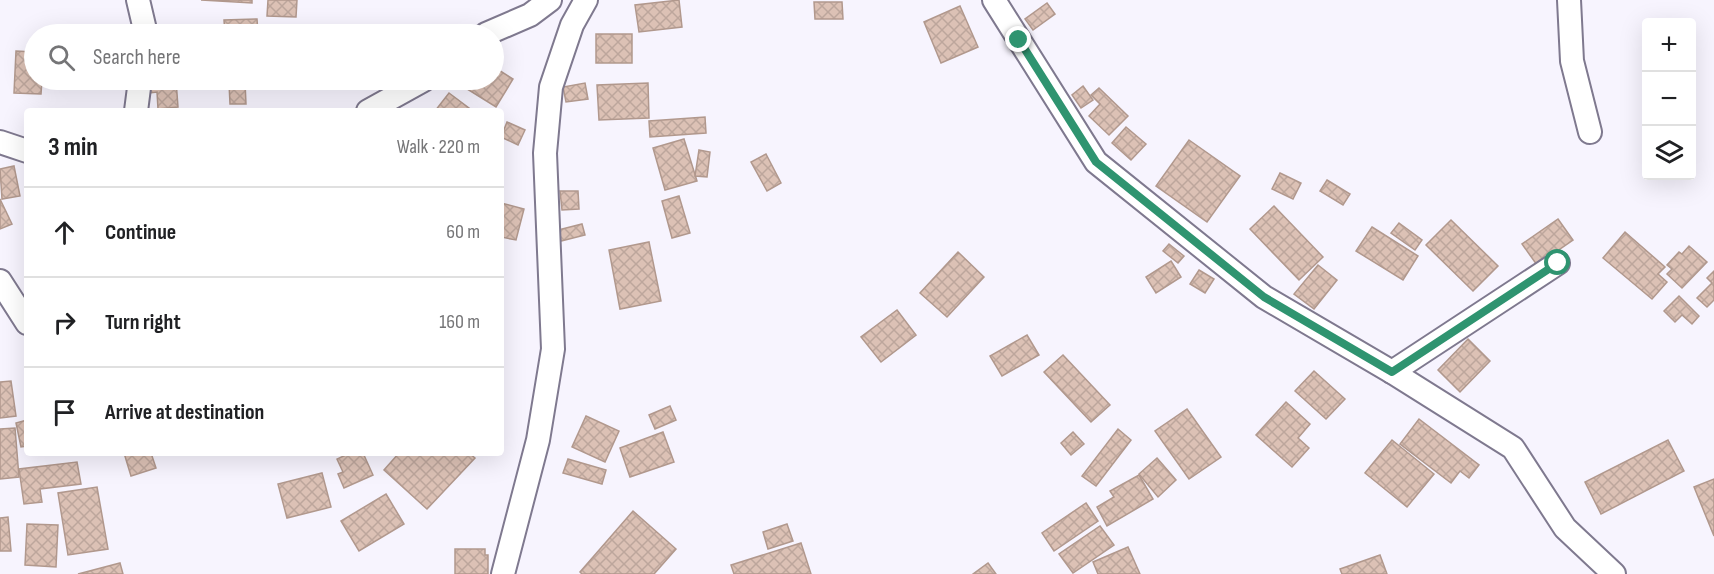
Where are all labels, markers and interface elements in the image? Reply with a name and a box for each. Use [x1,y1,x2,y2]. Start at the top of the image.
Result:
map controls [1642,18,1696,180]
button: + [1642,18,1696,72]
search box [24,24,504,90]
route end [1005,26,1031,52]
icon: search [45,41,78,74]
text: Search here [93,44,180,71]
button: − [1642,72,1696,126]
button: layers [1642,126,1696,180]
text: 3 min [48,132,98,163]
text: Walk · 220 m [397,135,480,159]
icon: ahead [48,216,81,249]
text: Continue [105,219,176,246]
text: 60 m [446,220,480,244]
route start [1544,249,1570,275]
icon: right [48,306,81,339]
text: Turn right [105,309,181,336]
text: 160 m [439,310,480,334]
icon: arrive [48,396,81,429]
text: Arrive at destination [105,399,264,426]

